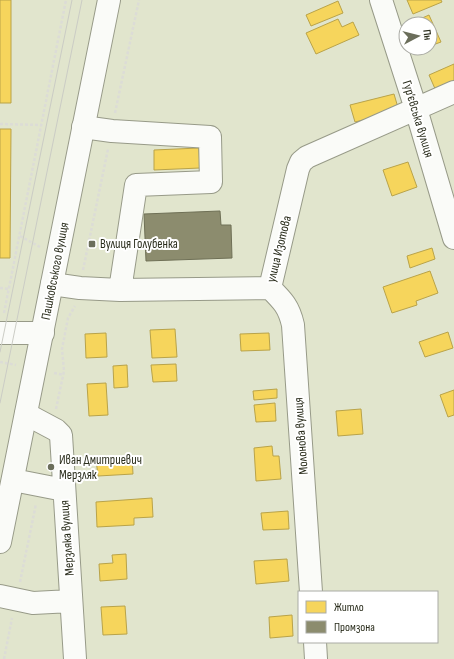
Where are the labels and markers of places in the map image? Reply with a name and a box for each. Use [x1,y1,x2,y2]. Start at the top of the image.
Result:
place label: Вулиця Голубенка [100,236,178,252]
marker: Вулиця Голубенка [87,239,97,249]
place label: Иван Дмитриевич Мерзляк [59,452,142,483]
marker: Иван Дмитриевич Мерзляк [46,462,56,472]

